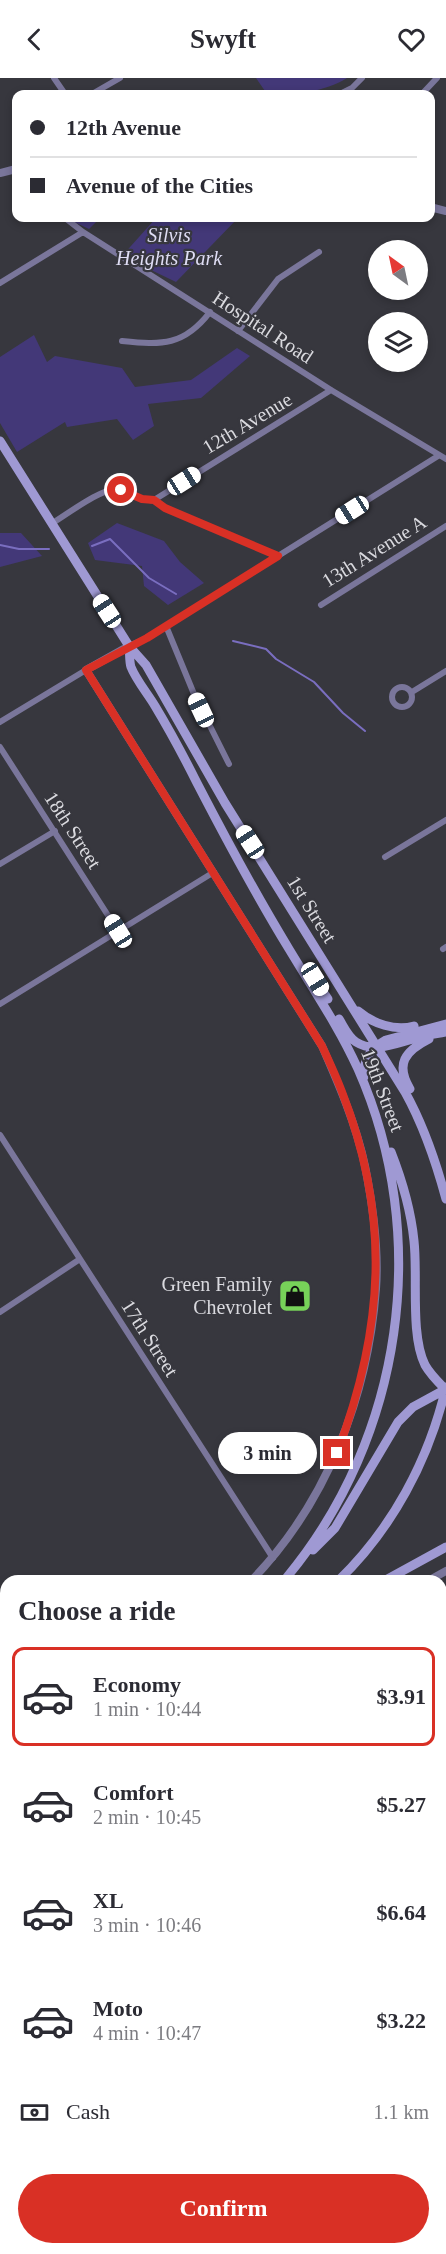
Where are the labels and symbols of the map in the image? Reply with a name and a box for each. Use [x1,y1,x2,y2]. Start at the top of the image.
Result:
park label: Silvis Heights Park [115,224,223,270]
north arrow [368,240,428,300]
street label: Hospital Road [208,286,317,368]
street label: 12th Avenue [198,388,296,458]
car [164,464,204,498]
route start [107,476,134,503]
car [332,493,372,527]
street label: 13th Avenue A [318,510,431,592]
car [90,591,124,631]
car [185,690,217,730]
street label: 18th Street [40,787,106,873]
car [233,822,267,862]
street label: 1st Street [283,871,341,947]
car [101,911,135,951]
car [298,959,332,999]
street label: 19th Street [357,1045,409,1135]
place label: Green Family Chevrolet [161,1273,272,1318]
shop icon: Green Family Chevrolet [277,1278,313,1314]
street label: 17th Street [117,1295,183,1381]
callout: 3 min [217,1432,316,1474]
route end [323,1439,350,1466]

